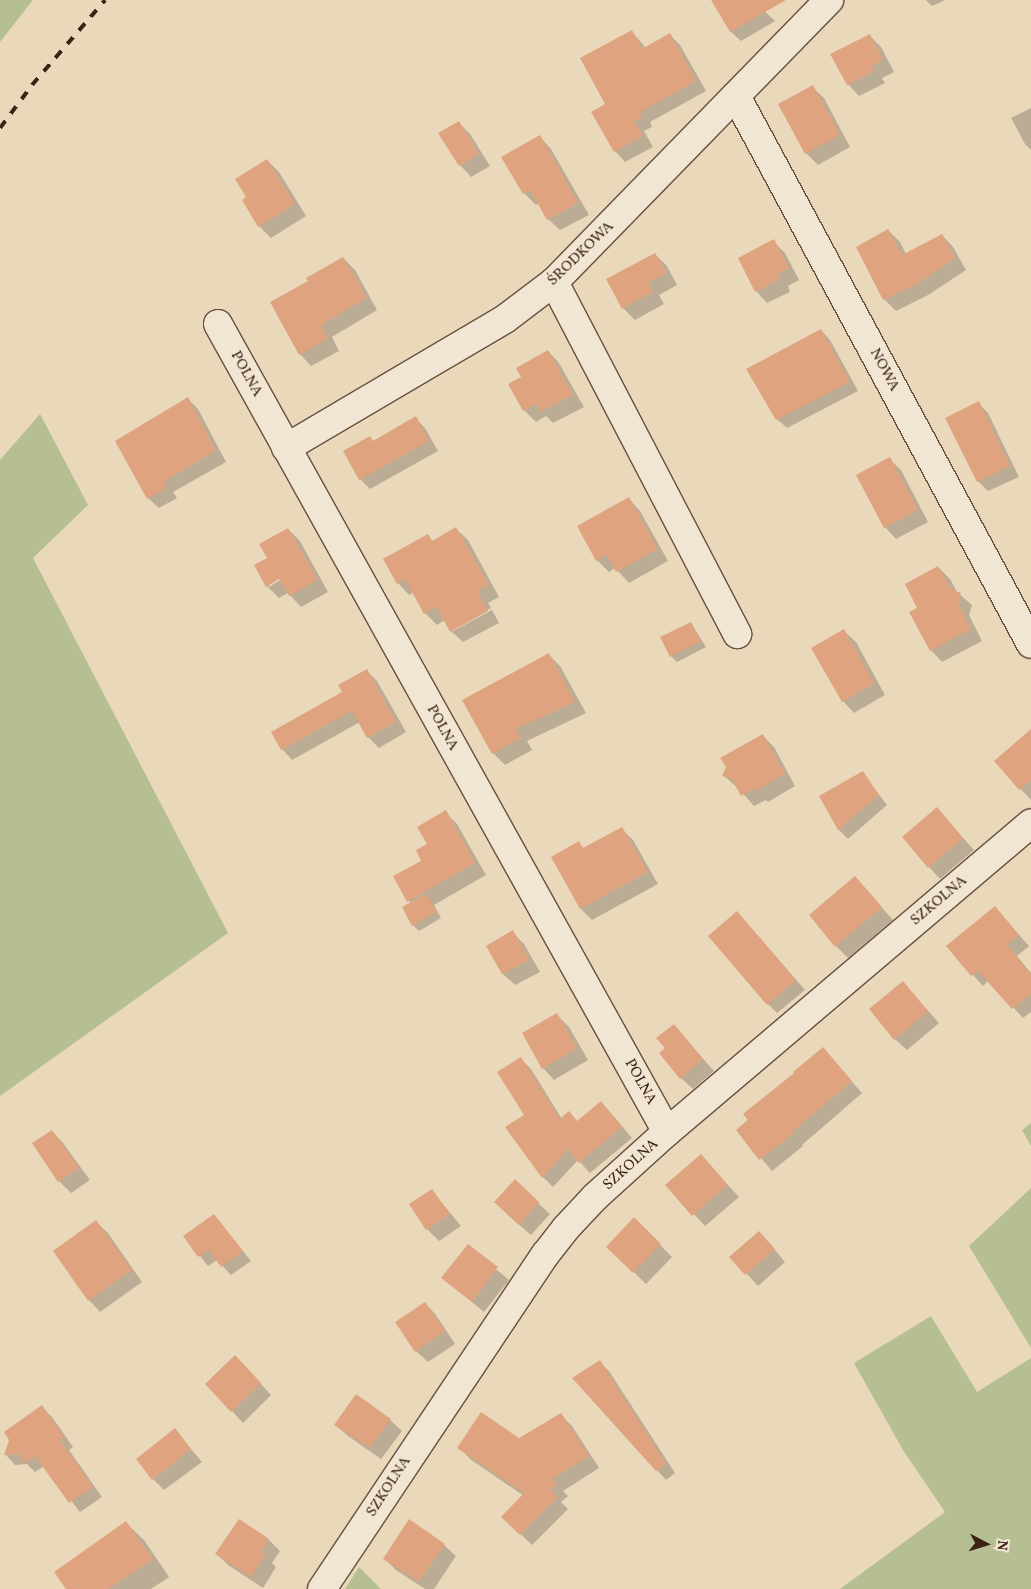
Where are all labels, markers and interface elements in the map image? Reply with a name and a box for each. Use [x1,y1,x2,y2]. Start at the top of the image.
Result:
street label: ŚRODKOWA [544,218,618,290]
street label: NOWA [865,345,903,395]
street label: POLNA [226,348,266,400]
street label: POLNA [422,702,462,754]
street label: SZKOLNA [907,872,971,930]
street label: POLNA [620,1056,660,1108]
street label: SZKOLNA [600,1135,662,1195]
street label: SZKOLNA [363,1453,415,1521]
north arrow [961,1519,1011,1569]
text: N [992,1539,1011,1551]

